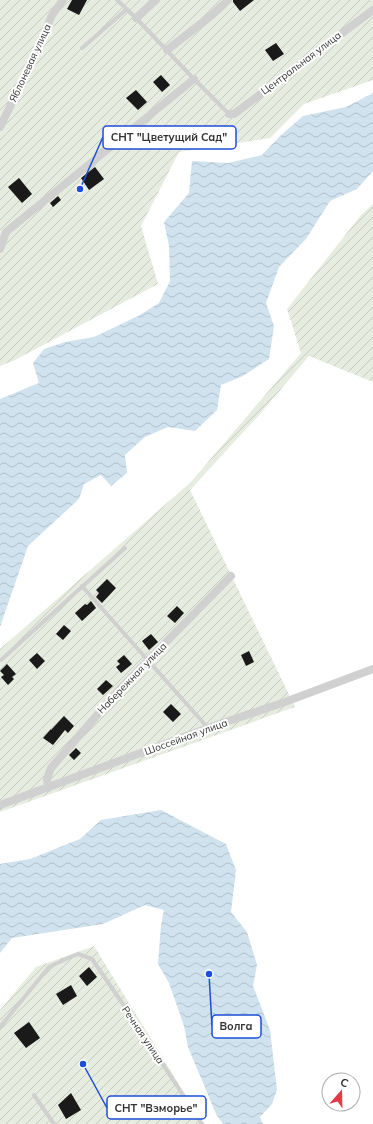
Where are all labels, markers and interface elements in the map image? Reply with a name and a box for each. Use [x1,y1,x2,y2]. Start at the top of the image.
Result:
street label: Яблоневая улица [6,22,54,104]
street label: Центральная улица [258,29,344,97]
callout: СНТ "Цветущий Сад" [103,126,236,149]
text: СНТ "Цветущий Сад" [111,130,227,144]
street label: Набережная улица [95,640,169,716]
street label: Шоссейная улица [143,716,229,758]
street label: Речная улица [119,1004,167,1066]
callout: Волга [212,1015,261,1038]
text: Волга [220,1019,252,1033]
north arrow [321,1072,361,1112]
text: С [338,1075,351,1091]
callout: СНТ "Взморье" [107,1096,206,1119]
text: СНТ "Взморье" [115,1101,197,1115]

